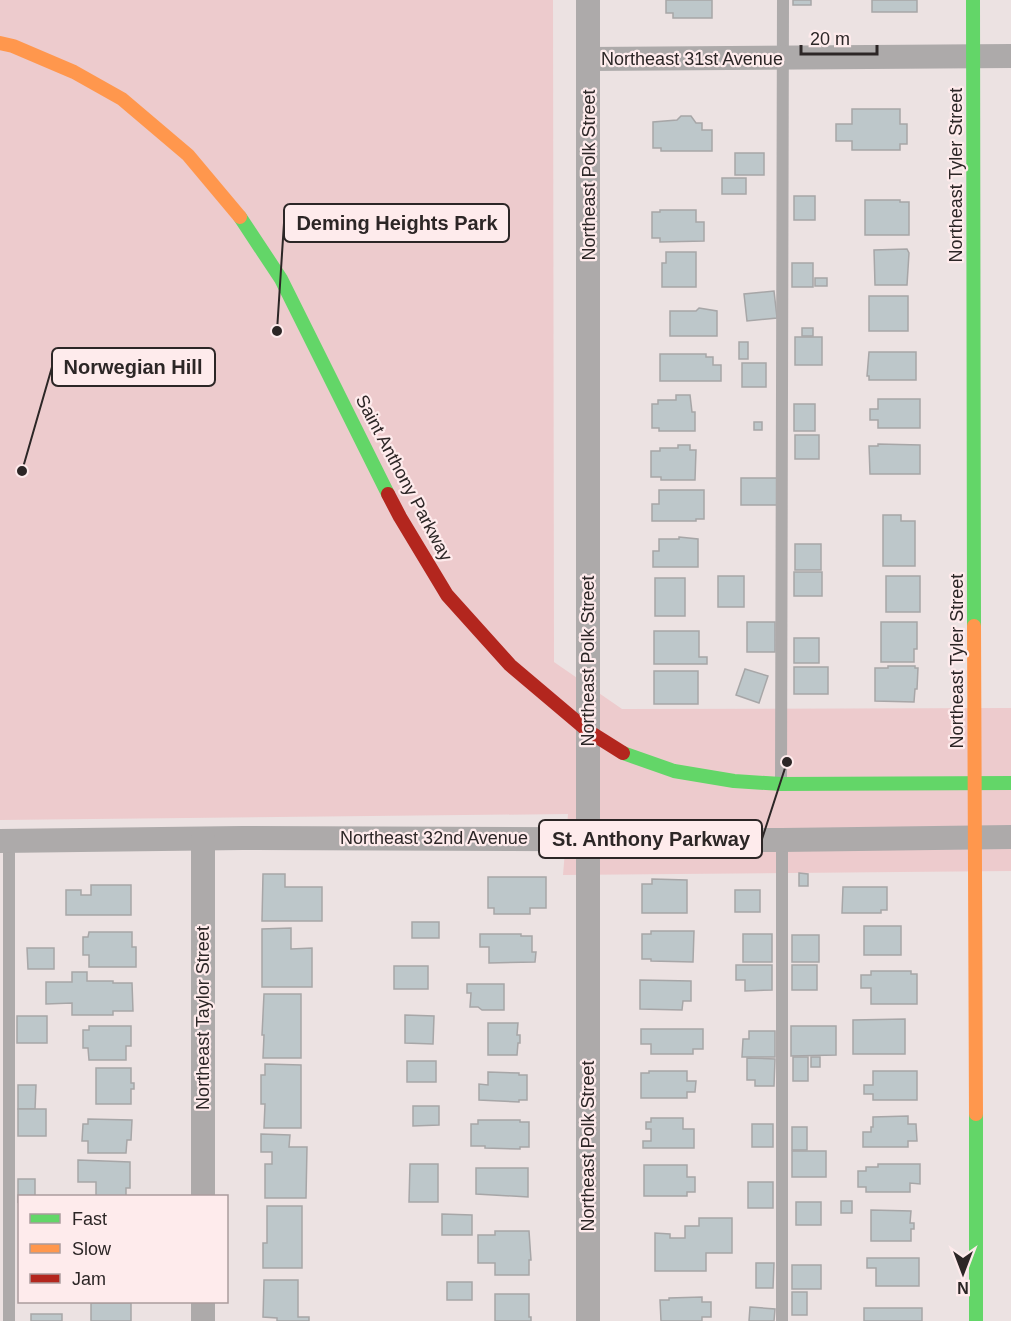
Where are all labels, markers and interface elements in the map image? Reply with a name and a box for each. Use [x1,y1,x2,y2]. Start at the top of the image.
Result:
scale bar [801,18,878,56]
text: 20 m [810,29,850,49]
street label: Northeast 31st Avenue [601,49,783,69]
street label: Northeast Tyler Street [946,88,966,262]
street label: Northeast Polk Street [579,89,599,261]
callout: Deming Heights Park [284,204,509,242]
text: Deming Heights Park [296,212,498,234]
callout: Norwegian Hill [52,348,215,386]
text: Norwegian Hill [64,356,202,378]
street label: Saint Anthony Parkway [352,392,456,564]
street label: Northeast Tyler Street [947,574,967,748]
street label: Northeast Polk Street [578,575,598,747]
callout: St. Anthony Parkway [539,820,762,858]
street label: Northeast 32nd Avenue [340,828,528,848]
text: St. Anthony Parkway [552,828,751,850]
street label: Northeast Taylor Street [193,926,213,1110]
street label: Northeast Polk Street [578,1060,598,1232]
legend [18,1195,228,1303]
text: Fast [72,1209,107,1229]
text: Slow [72,1239,112,1259]
north arrow [933,1243,993,1303]
text: Jam [72,1269,106,1289]
text: N [957,1279,969,1296]

